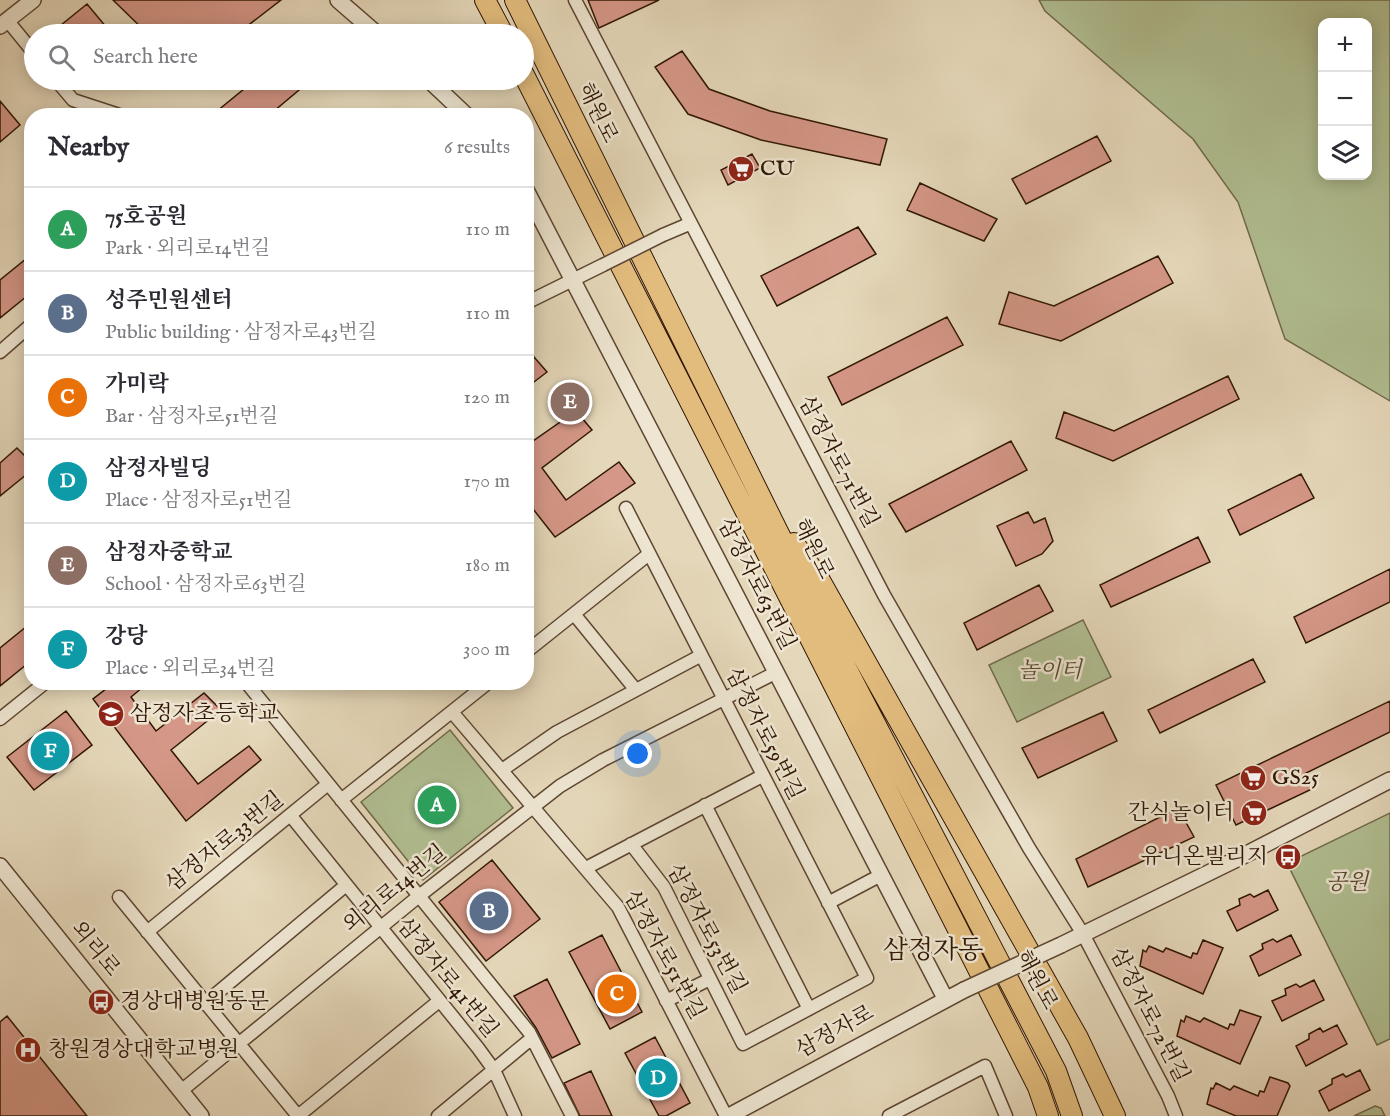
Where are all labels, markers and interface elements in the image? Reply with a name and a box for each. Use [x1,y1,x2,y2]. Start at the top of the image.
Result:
map controls [1318,18,1372,180]
button: + [1318,18,1372,72]
search box [24,24,534,90]
icon: search [45,41,78,74]
text: Search here [93,43,198,71]
button: − [1318,72,1372,126]
street label: 해원로 [570,78,624,148]
button: layers [1318,126,1372,180]
text: Nearby [48,131,129,164]
text: 6 results [444,135,510,160]
supermarket icon: CU [726,154,756,184]
place label: CU [760,155,795,183]
text: 75호공원 [105,203,187,231]
text: A [61,217,74,242]
text: 110 m [466,217,510,242]
text: Park · 외리로14번길 [105,236,270,261]
text: 성주민원센터 [105,287,233,315]
text: B [61,301,74,326]
text: 110 m [466,301,510,326]
text: Public building · 삼정자로43번길 [105,320,377,345]
text: 가미락 [105,371,169,399]
pin: E [550,380,590,424]
text: C [60,385,75,410]
text: 120 m [464,385,510,410]
street label: 삼정자로71번길 [791,391,885,533]
text: Bar · 삼정자로51번길 [105,404,278,429]
text: 삼정자빌딩 [105,455,211,483]
text: D [59,469,76,494]
text: 170 m [464,469,510,494]
text: Place · 삼정자로51번길 [105,488,292,513]
street label: 삼정자로63번길 [711,513,801,655]
street label: 해원로 [786,514,840,584]
text: 삼정자중학교 [105,539,233,567]
text: E [61,553,74,578]
text: 180 m [465,553,510,578]
text: School · 삼정자로63번길 [105,572,306,597]
text: 강당 [105,623,148,651]
text: F [61,637,74,662]
text: 300 m [463,637,510,662]
text: Place · 외리로34번길 [105,656,275,681]
park label: 놀이터 [1018,657,1084,685]
street label: 삼정자로59번길 [719,663,809,805]
school or university icon: 삼정자초등학교 [96,699,126,729]
place label: 삼정자초등학교 [130,700,279,728]
pin: F [31,728,70,774]
your location [623,739,652,768]
supermarket icon: GS25 [1238,763,1268,793]
place label: GS25 [1272,764,1319,792]
pin: A [418,782,456,828]
street label: 삼정자로33번길 [160,786,290,898]
supermarket icon: 간식놀이터 [1239,798,1269,828]
place label: 간식놀이터 [1128,799,1234,827]
street label: 외리로14번길 [338,839,452,939]
bus stop icon: 유니온빌리지 [1273,842,1303,872]
place label: 유니온빌리지 [1140,843,1268,871]
street label: 삼정자로53번길 [660,859,752,999]
park label: 공원 [1326,869,1370,897]
street label: 삼정자로51번길 [617,885,711,1025]
pin: B [470,888,508,934]
street label: 삼정자로41번길 [390,912,504,1044]
street label: 외리로 [64,915,126,983]
district label: 삼정자동 [883,934,983,967]
street label: 삼정자로72번길 [1103,943,1195,1087]
street label: 해원로 [1009,945,1063,1015]
pin: C [598,972,636,1016]
bus stop icon: 경상대병원동문 [86,987,116,1017]
place label: 경상대병원동문 [120,988,269,1016]
street label: 삼정자로 [791,999,879,1065]
hospital icon: 창원경상대학교병원 [13,1035,43,1065]
place label: 창원경상대학교병원 [48,1036,239,1064]
pin: D [638,1056,678,1100]

